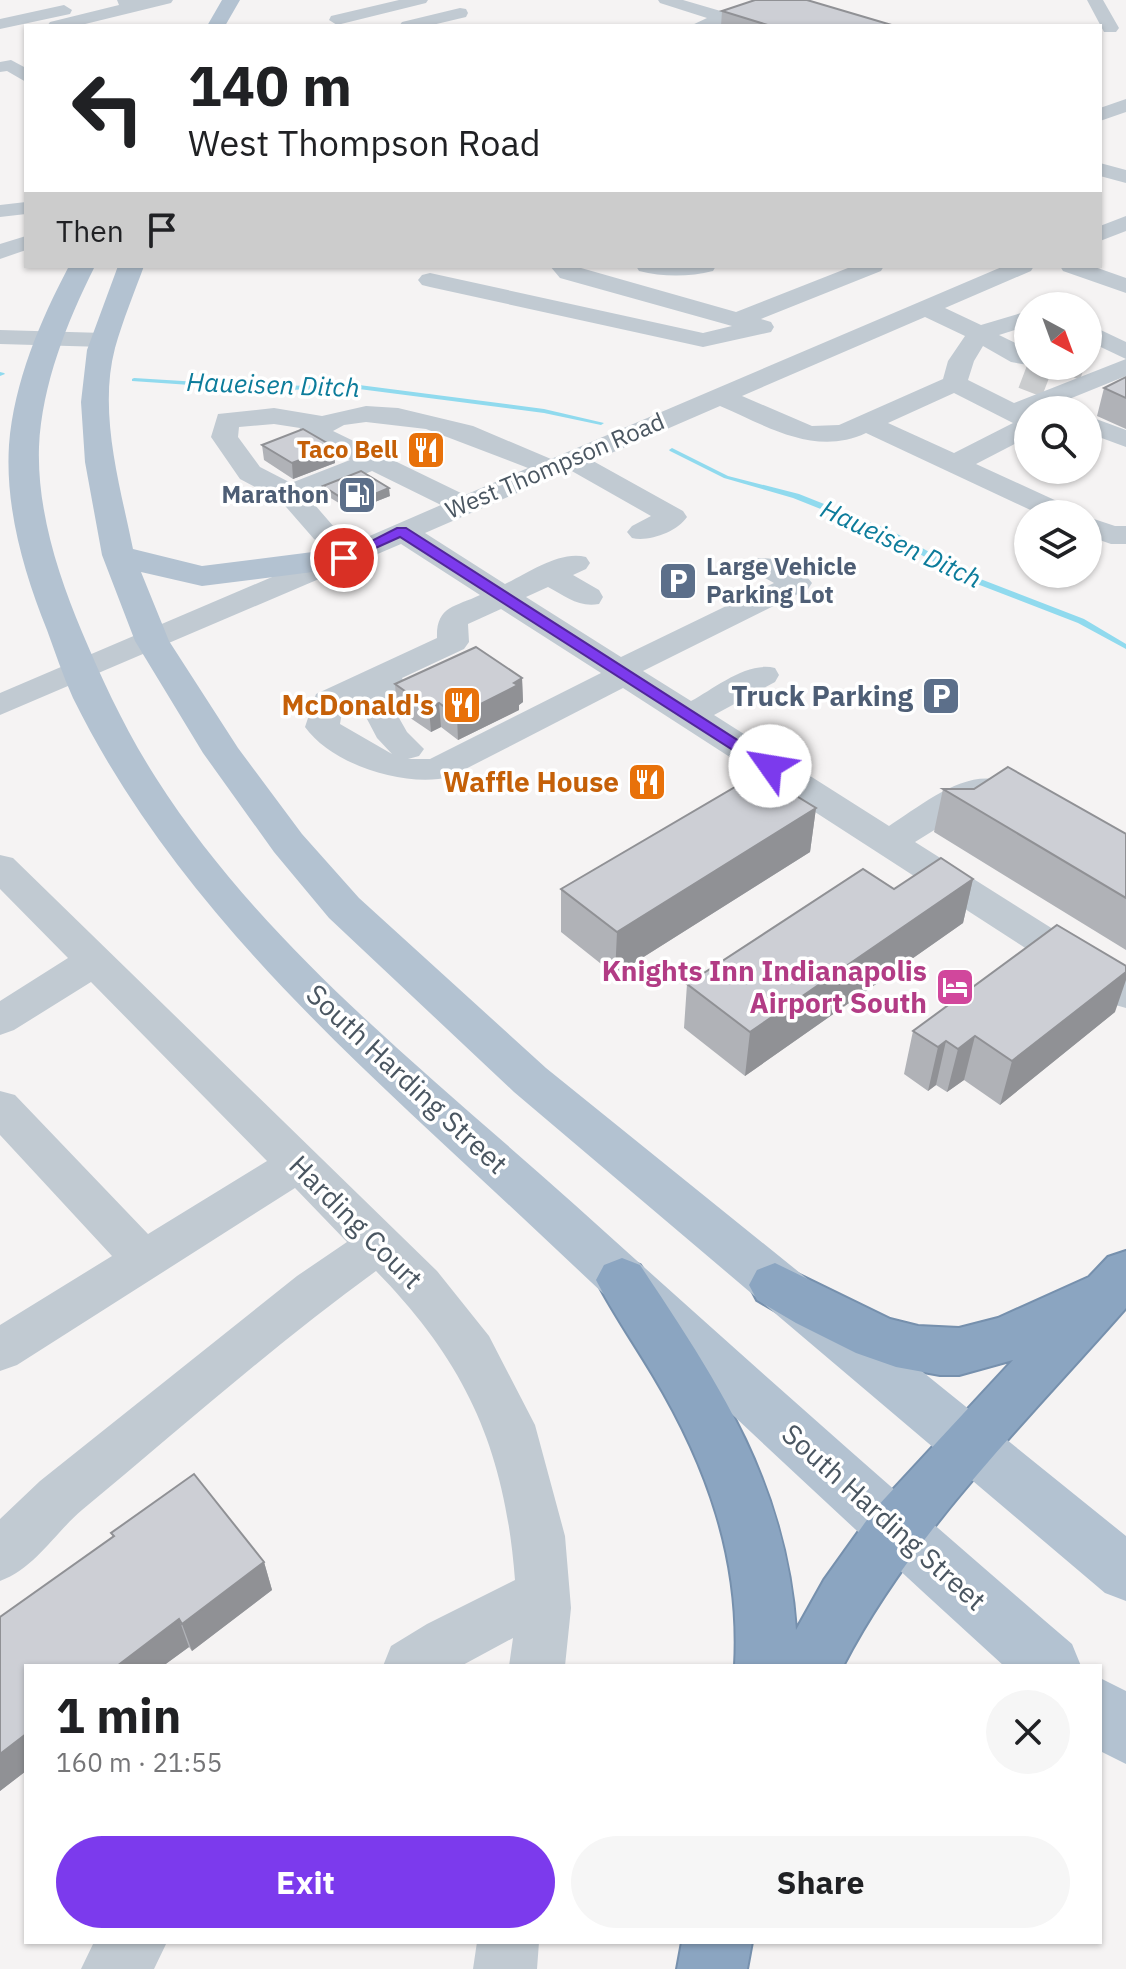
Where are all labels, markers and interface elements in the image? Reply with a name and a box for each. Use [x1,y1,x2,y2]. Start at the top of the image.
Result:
text: 140 m [188,49,352,121]
icon: left [56,56,160,160]
text: West Thompson Road [188,119,541,166]
icon: arrive [140,208,184,252]
text: Then [56,211,124,250]
north arrow [1014,292,1102,380]
map controls [1014,292,1102,588]
water label: Haueisen Ditch [186,364,360,404]
button: search [1014,396,1102,484]
street label: West Thompson Road [440,404,669,526]
restaurant icon: Taco Bell [405,429,447,471]
place label: Taco Bell [297,433,398,465]
fuel station icon: Marathon [336,474,378,516]
place label: Marathon [221,478,329,510]
water label: Haueisen Ditch [816,491,987,595]
button: layers [1014,500,1102,588]
pin [310,524,378,592]
icon: arrive [322,536,366,580]
place label: Large Vehicle Parking Lot [706,550,857,610]
parking icon: Large Vehicle Parking Lot [657,560,699,602]
parking icon: Truck Parking [920,675,962,717]
place label: Truck Parking [731,677,914,714]
restaurant icon: McDonald's [441,684,483,726]
place label: McDonald's [282,686,434,723]
position arrow [728,724,812,808]
restaurant icon: Waffle House [626,761,668,803]
place label: Waffle House [443,763,619,800]
place label: Knights Inn Indianapolis Airport South [602,952,927,1021]
hotel icon: Knights Inn Indianapolis Airport South [934,966,976,1008]
street label: South Harding Street [299,976,516,1182]
street label: Harding Court [282,1147,431,1296]
street label: South Harding Street [774,1415,994,1618]
text: 1 min [56,1684,181,1746]
button: close [986,1690,1070,1774]
text: 160 m · 21:55 [56,1745,222,1779]
button: Exit [56,1836,555,1928]
button: Share [571,1836,1070,1928]

